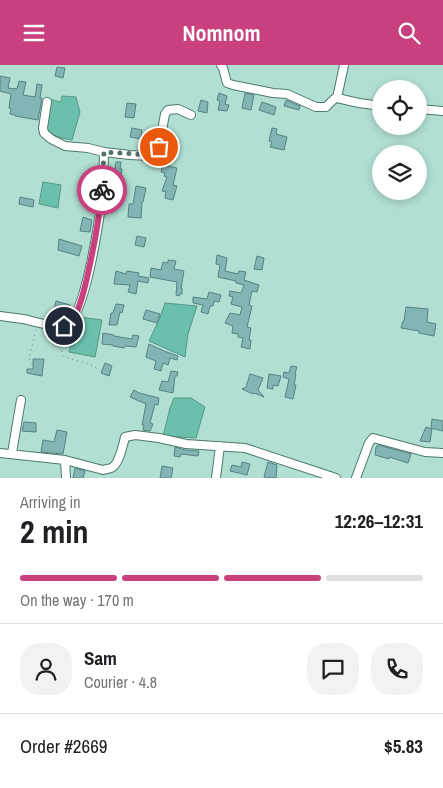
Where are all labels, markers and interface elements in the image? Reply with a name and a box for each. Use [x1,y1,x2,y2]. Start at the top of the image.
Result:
text: Nomnom [182,18,261,48]
icon: menu [20,19,48,47]
icon: search [395,19,423,47]
map controls [372,80,427,200]
button: locate [372,80,427,135]
pin [138,126,180,168]
icon: bag [145,133,173,161]
button: layers [372,145,427,200]
courier [77,165,127,215]
icon: bike [88,176,116,204]
pin [43,305,85,347]
icon: home [50,312,78,340]
text: Arriving in [20,491,81,513]
text: 12:26–12:31 [335,508,423,534]
text: 2 min [20,510,89,553]
text: On the way · 170 m [20,589,134,611]
button: person [20,643,72,695]
button: chat [307,643,359,695]
button: phone [371,643,423,695]
text: Sam [84,645,117,671]
text: Courier · 4.8 [84,671,157,693]
text: Order #2669 [20,733,107,759]
text: $5.83 [384,733,423,759]

